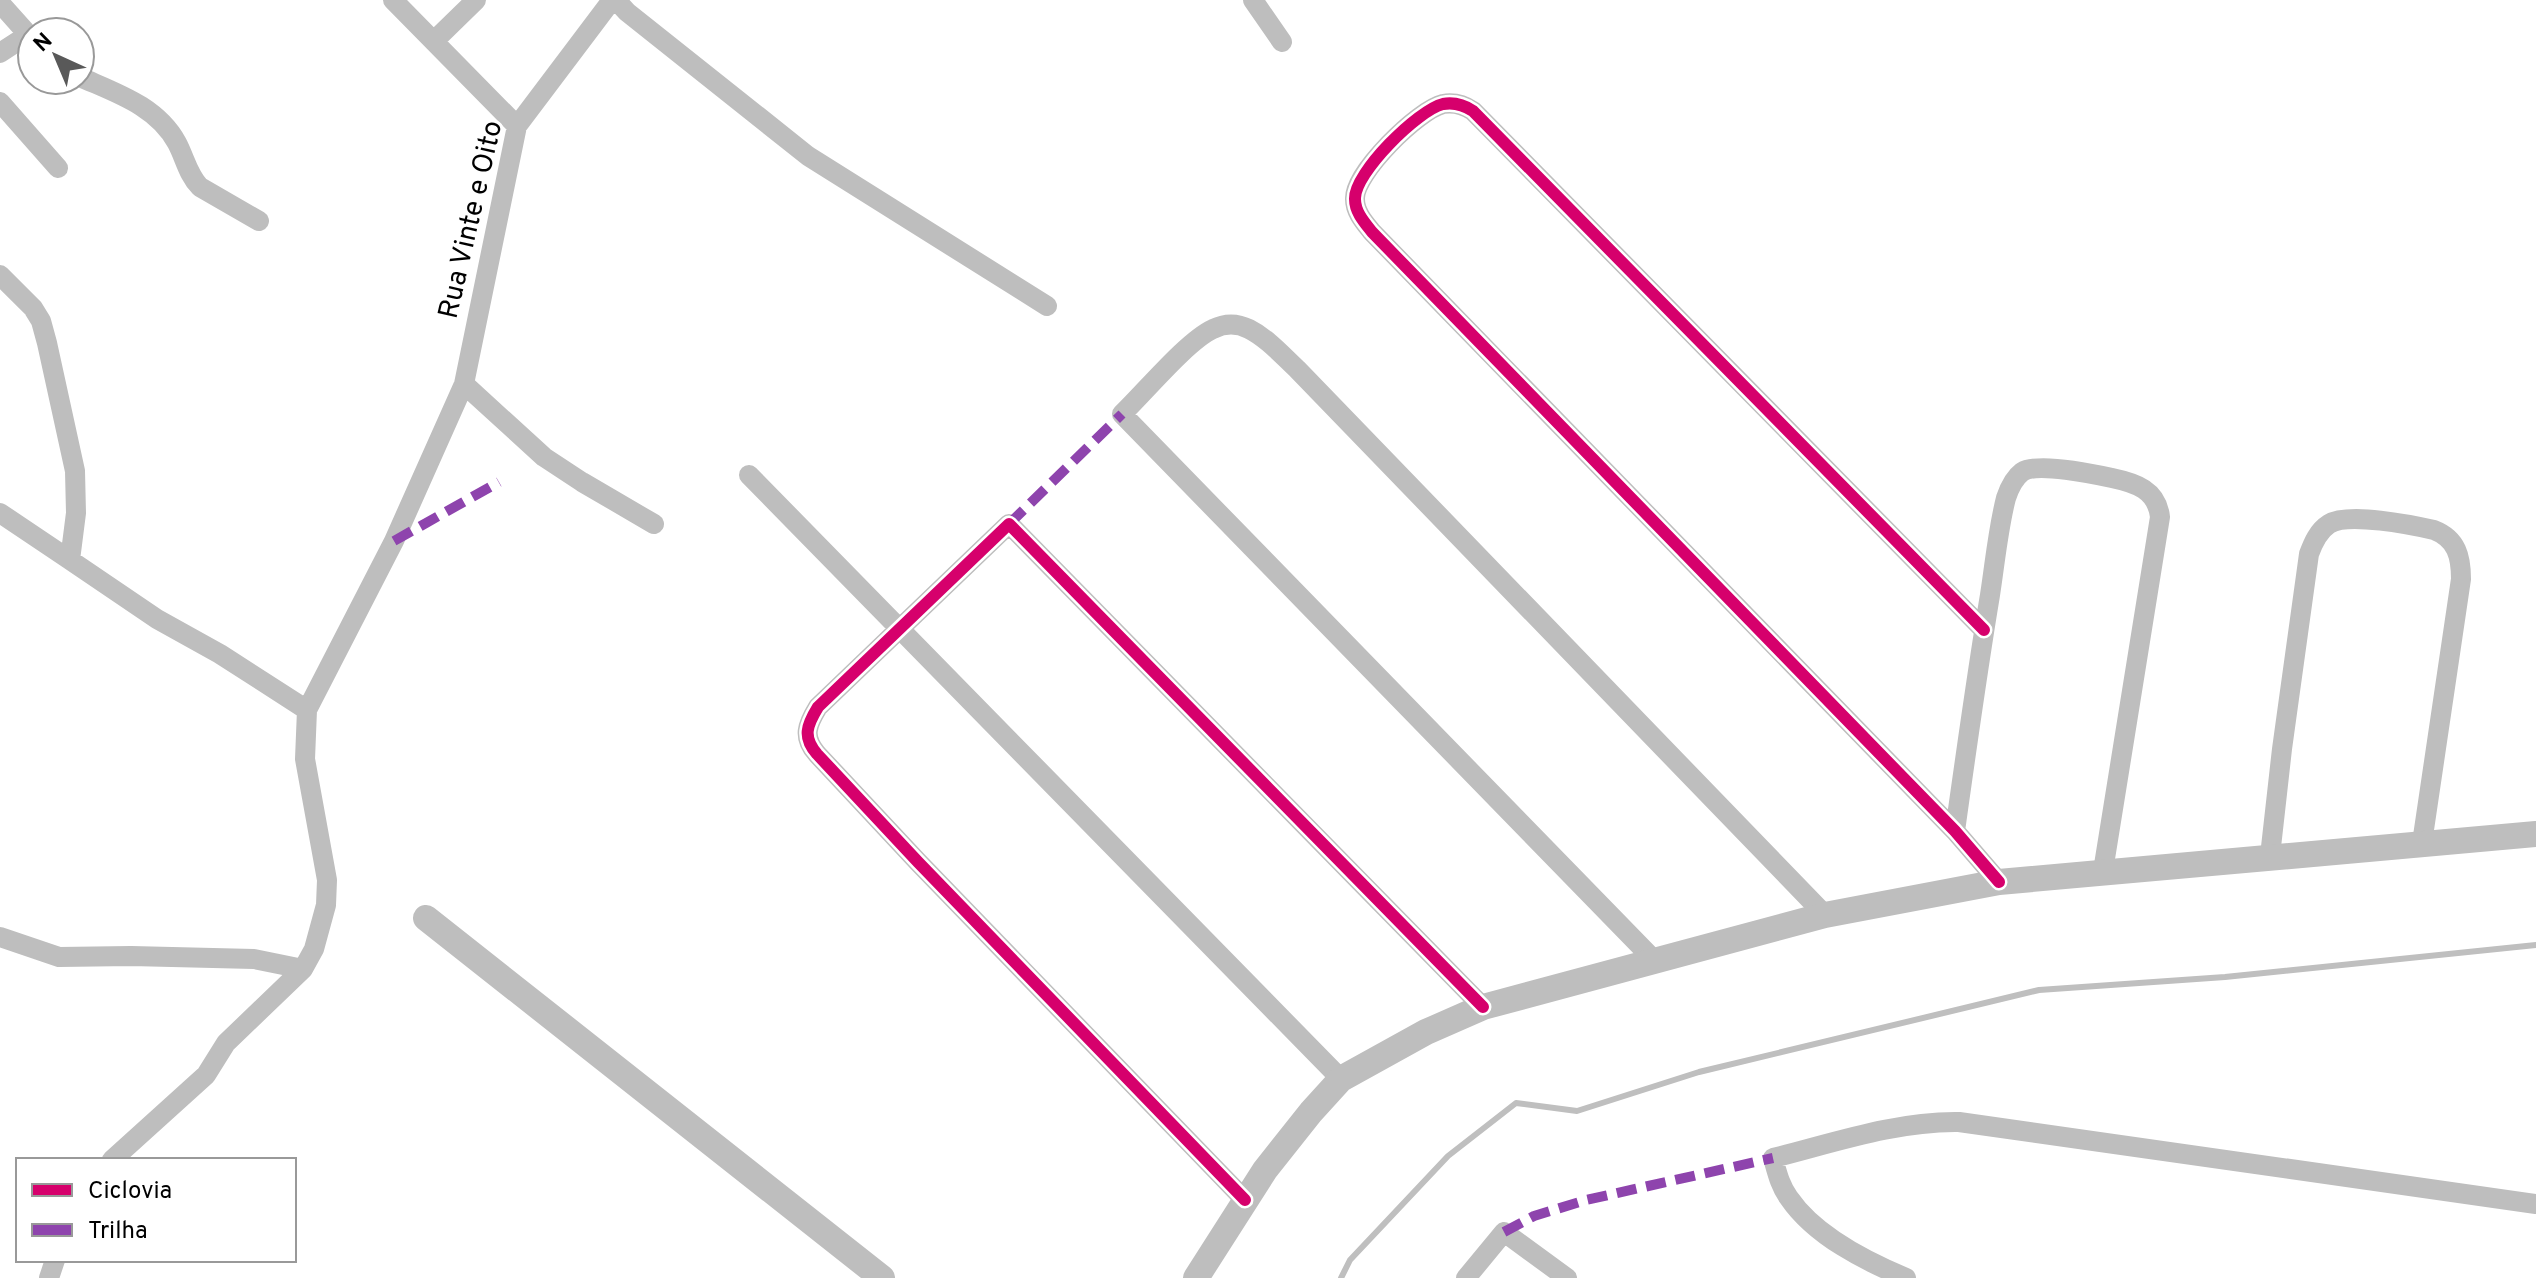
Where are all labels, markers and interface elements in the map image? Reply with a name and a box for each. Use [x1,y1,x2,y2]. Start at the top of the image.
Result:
north arrow [16,16,96,96]
text: N [29,28,59,59]
street label: Rua Vinte e Oito [432,117,512,323]
legend [16,1158,296,1262]
text: Ciclovia [88,1177,172,1207]
text: Trilha [88,1217,148,1247]

